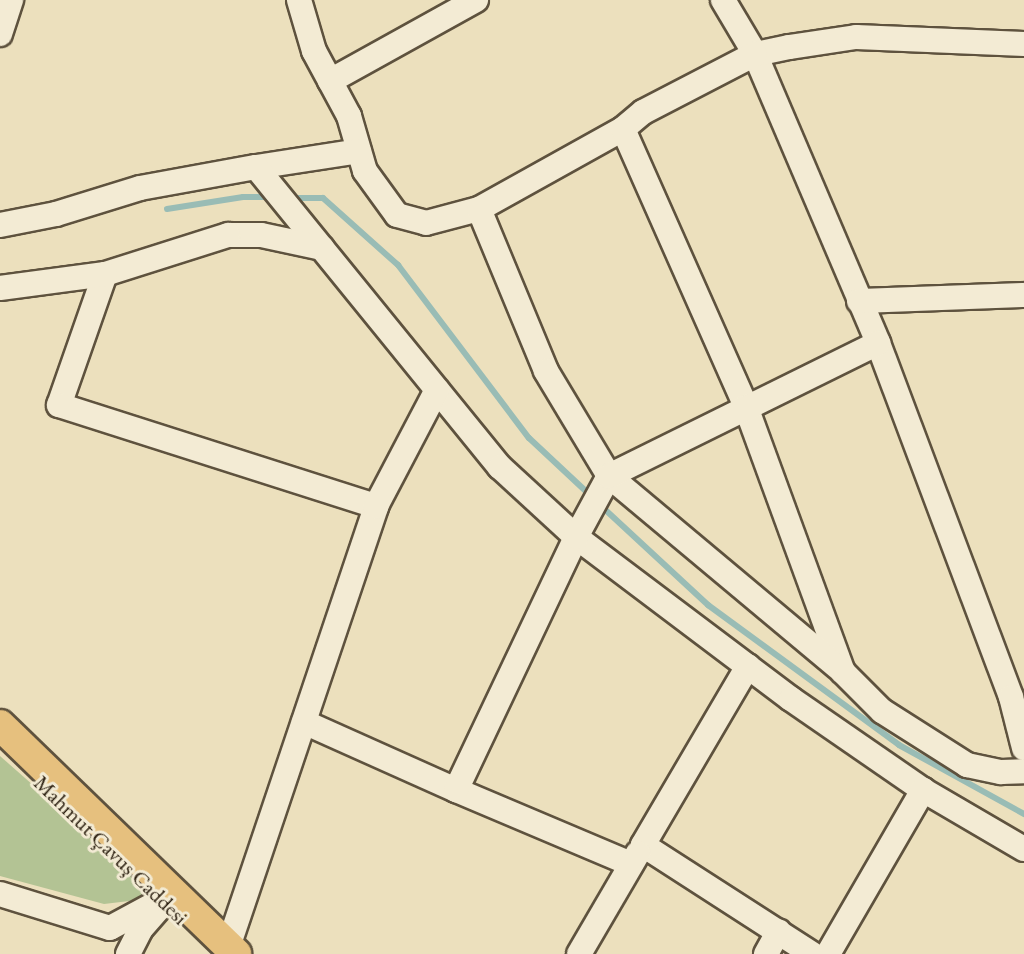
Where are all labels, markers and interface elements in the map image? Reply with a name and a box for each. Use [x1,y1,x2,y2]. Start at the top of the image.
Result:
street label: Mahmut Çavuş Caddesi [28,770,194,930]

